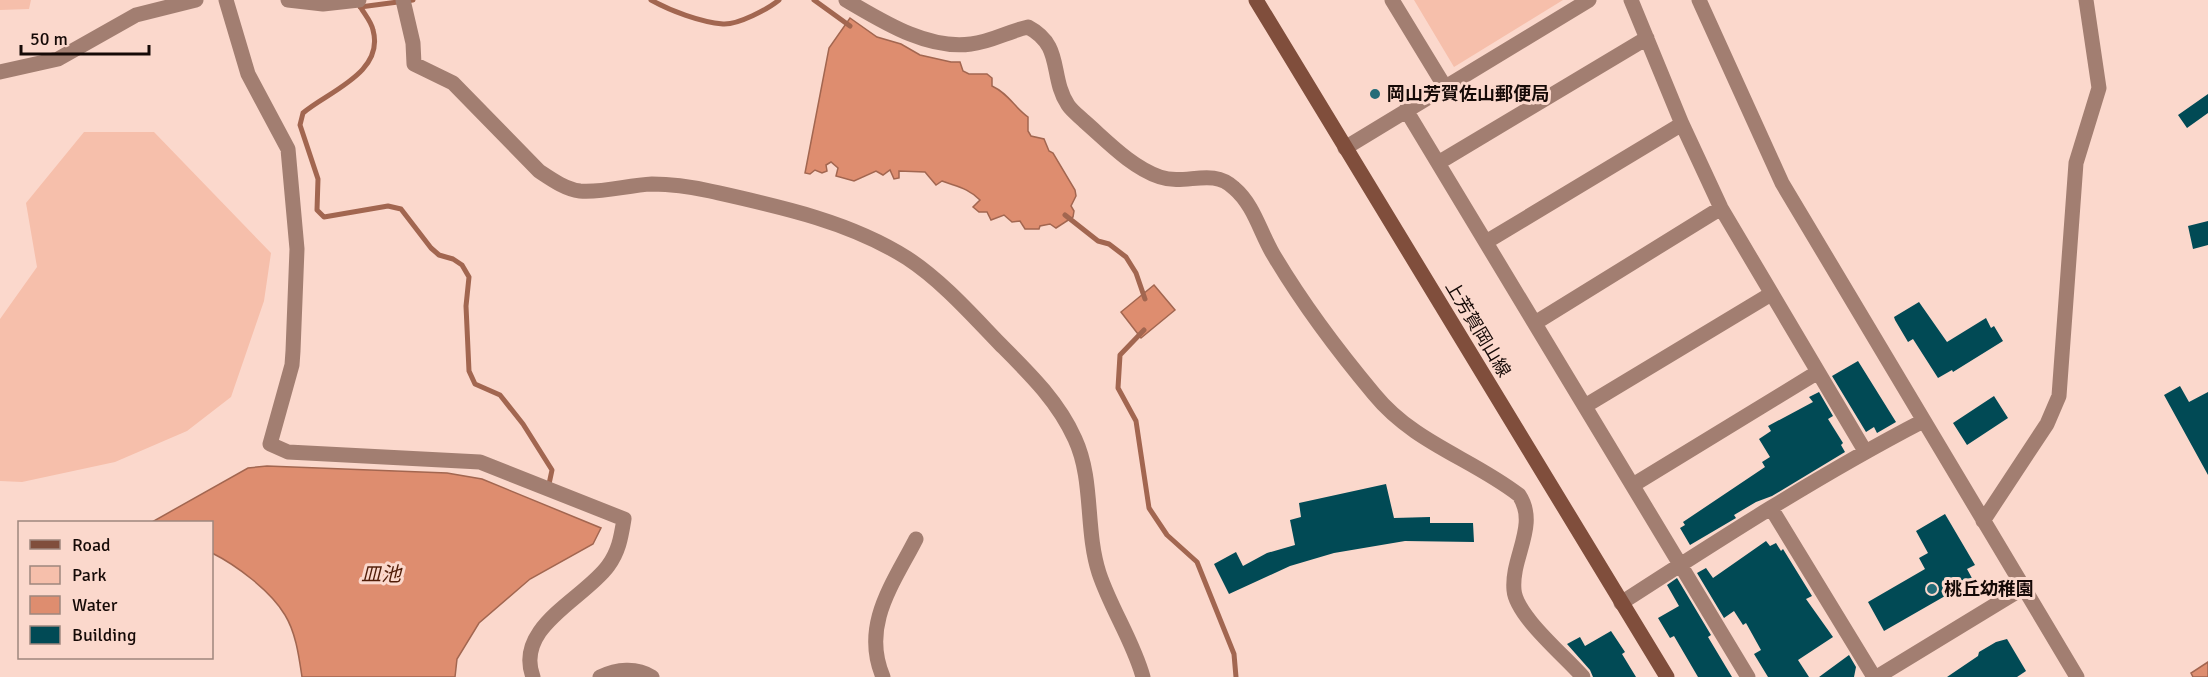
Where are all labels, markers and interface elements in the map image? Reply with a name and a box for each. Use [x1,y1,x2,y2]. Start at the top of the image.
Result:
scale bar [21,18,148,56]
text: 50 m [30,28,68,50]
place label: 岡山芳賀佐山郵便局 [1387,83,1549,105]
marker: 岡山芳賀佐山郵便局 [1368,87,1382,101]
street label: 上芳賀岡山線 [1441,277,1515,381]
legend [18,521,213,659]
text: Road [72,534,111,556]
water label: 皿池 [361,562,403,587]
text: Park [72,564,107,586]
place label: 桃丘幼稚園 [1944,578,2034,600]
marker: 桃丘幼稚園 [1925,582,1939,596]
text: Water [72,594,118,616]
text: Building [72,624,136,646]

